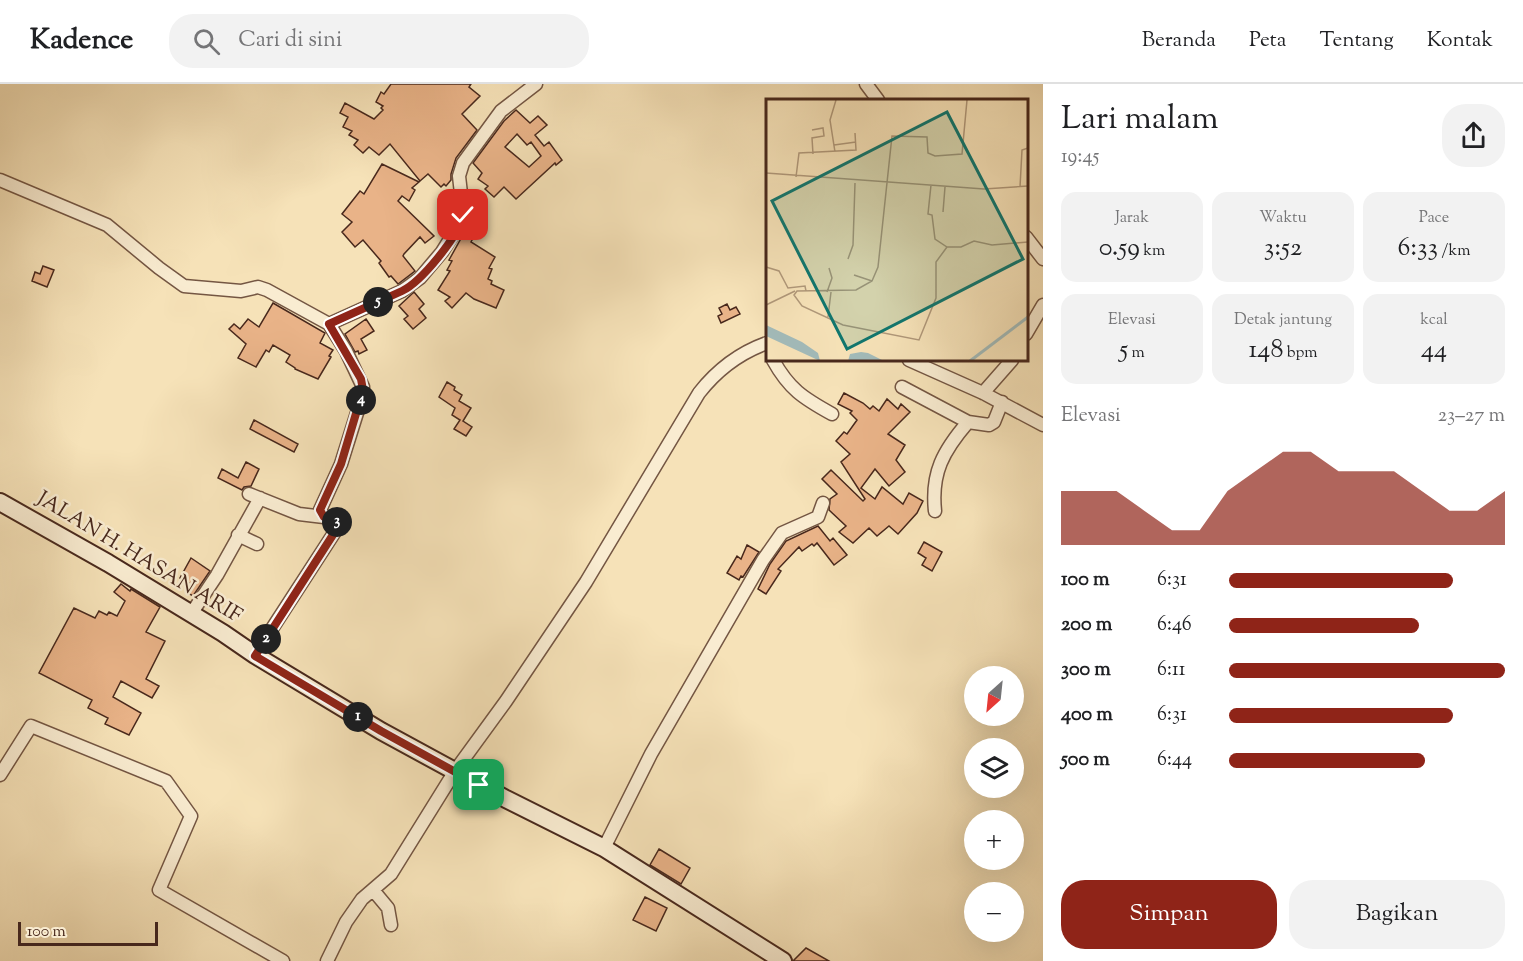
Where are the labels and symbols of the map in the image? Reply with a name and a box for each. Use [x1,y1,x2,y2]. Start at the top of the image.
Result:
inset map [766,99,1028,362]
pin [437,189,488,240]
pin: 5 [363,287,393,317]
pin: 4 [346,385,376,415]
street label: JALAN H. HASAN ARIF [30,484,248,631]
pin: 3 [322,507,352,537]
pin: 2 [251,624,281,654]
north arrow [964,666,1024,726]
pin: 1 [343,702,373,732]
pin [453,759,504,810]
scale bar [18,919,158,946]

